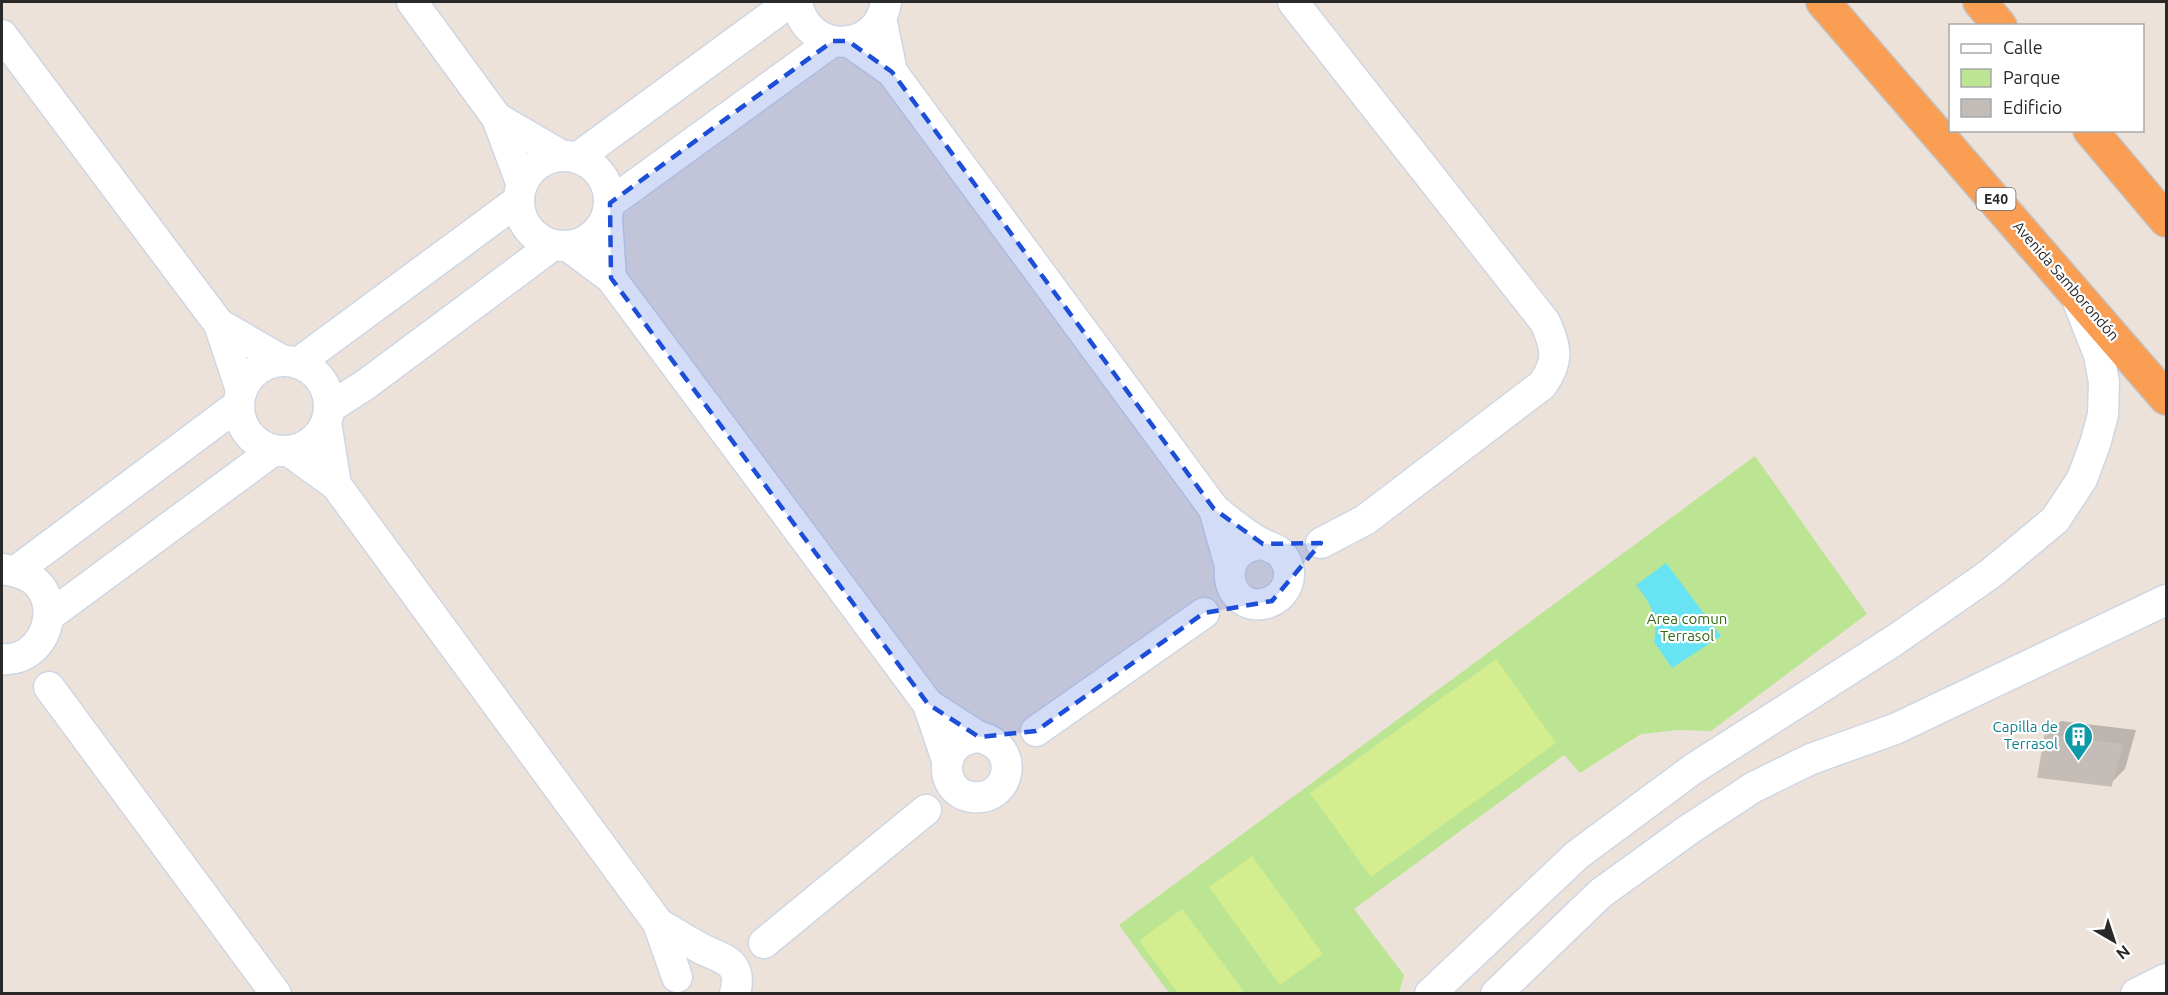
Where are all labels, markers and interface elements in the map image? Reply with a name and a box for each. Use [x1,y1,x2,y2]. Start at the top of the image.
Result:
legend [1949,24,2144,132]
text: Calle [2003,37,2043,57]
text: Parque [2003,67,2060,87]
text: Edificio [2003,97,2062,117]
road number: E40 [1976,188,2016,210]
street label: Avenida Samborondón [2010,218,2123,344]
park label: Area comun Terrasol [1647,610,1727,644]
place label: Capilla de Terrasol [1993,718,2058,752]
building icon: Capilla de Terrasol [2063,720,2095,762]
north arrow [2084,911,2144,971]
text: N [2113,942,2134,963]

